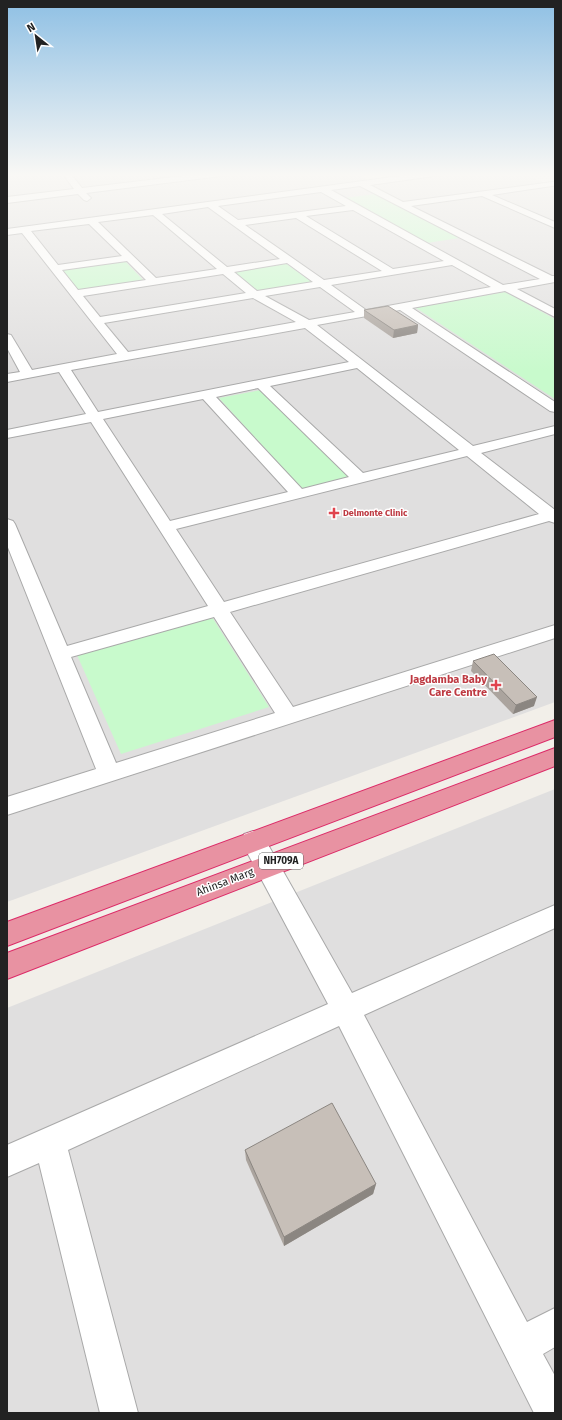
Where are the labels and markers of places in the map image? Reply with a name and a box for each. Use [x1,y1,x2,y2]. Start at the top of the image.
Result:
marker: Delmonte Clinic [328,507,340,519]
place label: Delmonte Clinic [343,508,408,518]
place label: Jagdamba Baby Care Centre [409,673,487,699]
marker: Jagdamba Baby Care Centre [490,679,502,691]

